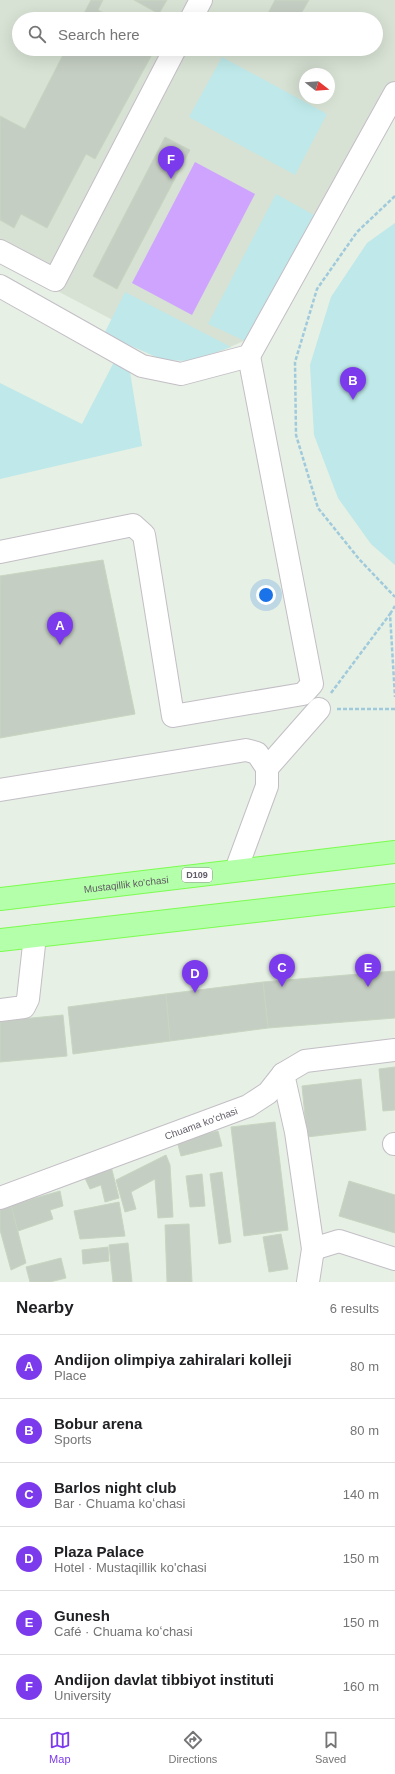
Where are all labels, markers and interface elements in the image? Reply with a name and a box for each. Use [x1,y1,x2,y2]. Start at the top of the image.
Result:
search box [12,12,383,56]
icon: search [26,23,48,45]
text: Search here [58,26,140,43]
north arrow [299,68,335,104]
pin: F [158,146,184,179]
pin: B [340,367,366,400]
your location [256,585,276,605]
pin: A [47,612,73,645]
road number: D109 [182,868,212,882]
street label: Mustaqillik ko'chasi [83,874,169,895]
pin: C [269,954,295,987]
pin: E [355,954,381,987]
pin: D [182,960,208,993]
street label: Chuama koʻchasi [163,1105,239,1142]
text: Nearby [16,1298,74,1317]
text: 6 results [330,1301,379,1316]
text: Andijon olimpiya zahiralari kolleji [54,1351,292,1368]
text: A [24,1359,34,1374]
text: 80 m [350,1359,379,1374]
text: Place [54,1368,87,1383]
text: Bobur arena [54,1415,142,1432]
text: B [24,1423,34,1438]
text: 80 m [350,1423,379,1438]
text: Sports [54,1432,92,1447]
text: Barlos night club [54,1479,177,1496]
text: C [24,1487,34,1502]
text: 140 m [343,1487,379,1502]
text: Bar · Chuama koʻchasi [54,1496,186,1511]
text: Plaza Palace [54,1543,144,1560]
text: D [24,1551,34,1566]
text: 150 m [343,1551,379,1566]
text: Hotel · Mustaqillik ko'chasi [54,1560,207,1575]
text: Gunesh [54,1607,110,1624]
text: E [25,1615,33,1630]
text: 150 m [343,1615,379,1630]
text: Café · Chuama koʻchasi [54,1624,193,1639]
text: Andijon davlat tibbiyot instituti [54,1671,274,1688]
text: F [25,1679,33,1694]
text: 160 m [343,1679,379,1694]
text: University [54,1688,111,1703]
tab: Map [49,1729,71,1765]
tab: Directions [168,1729,217,1765]
tab: Saved [315,1729,346,1765]

